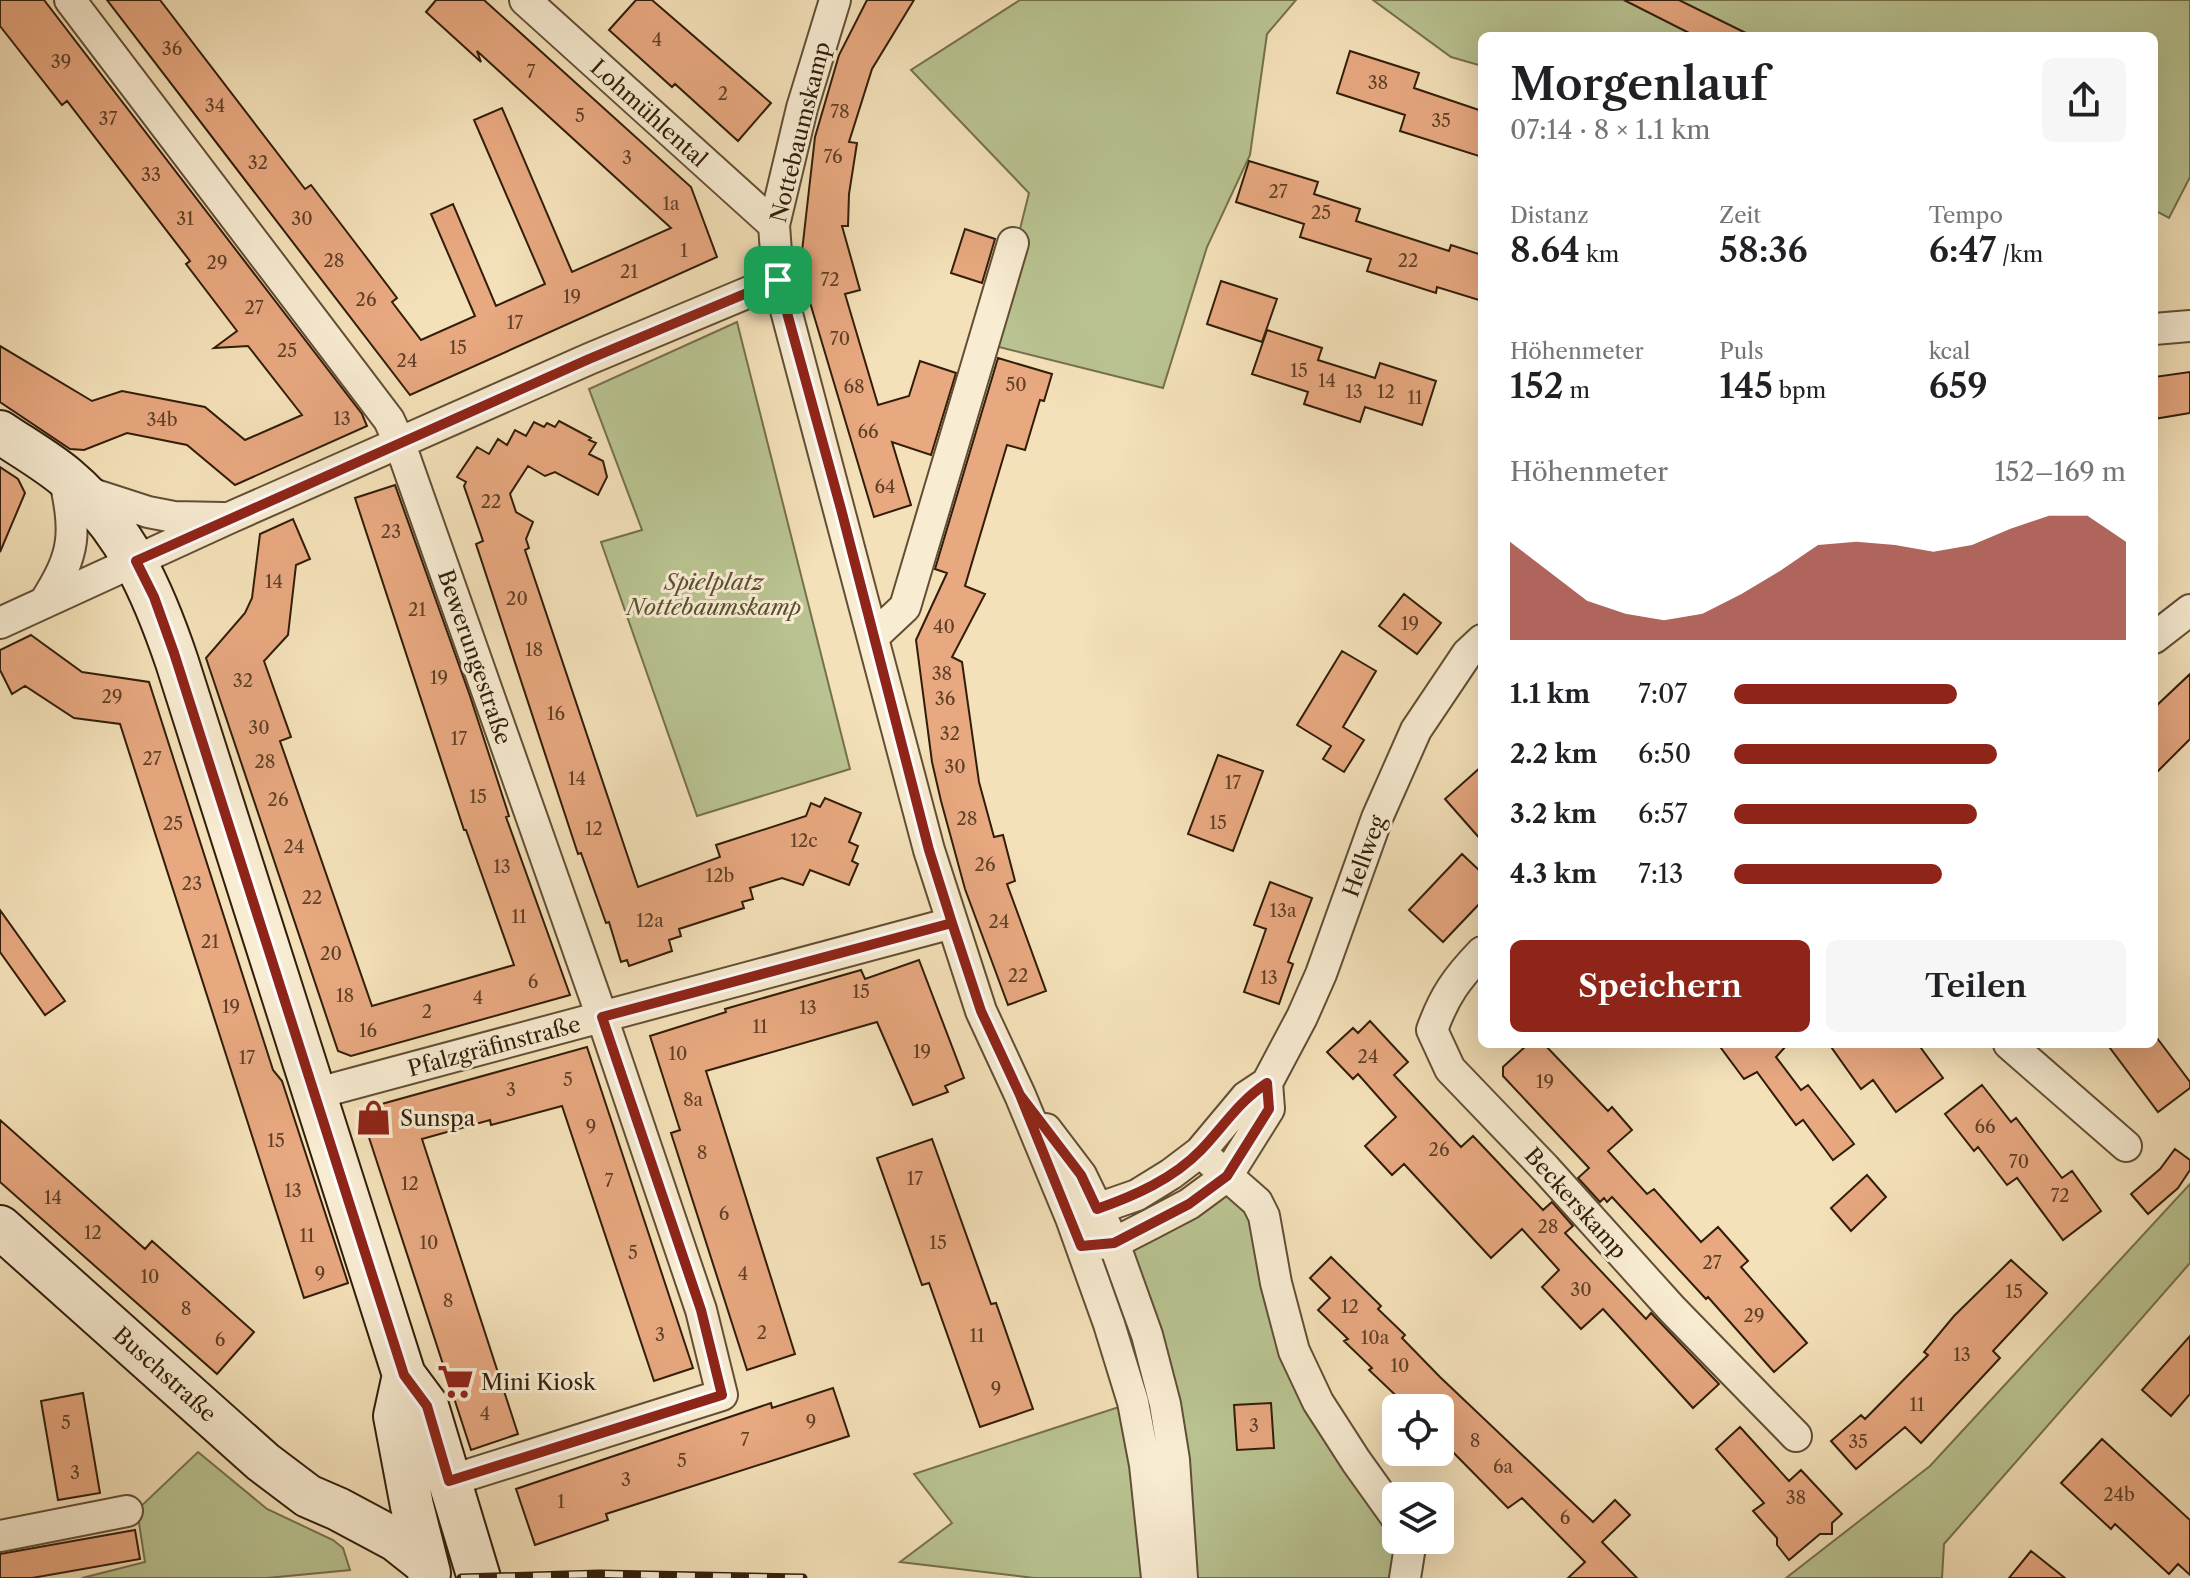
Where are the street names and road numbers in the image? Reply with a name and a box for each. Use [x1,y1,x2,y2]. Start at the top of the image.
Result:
street label: Nottebaumskamp [765,39,836,225]
street label: Lohmühlental [585,54,713,173]
street label: Bewerungestraße [432,566,517,748]
street label: Hellweg [1337,811,1392,901]
street label: Pfalzgräfinstraße [405,1010,583,1082]
street label: Beckerskamp [1519,1142,1633,1264]
street label: Buschstraße [108,1321,222,1428]

